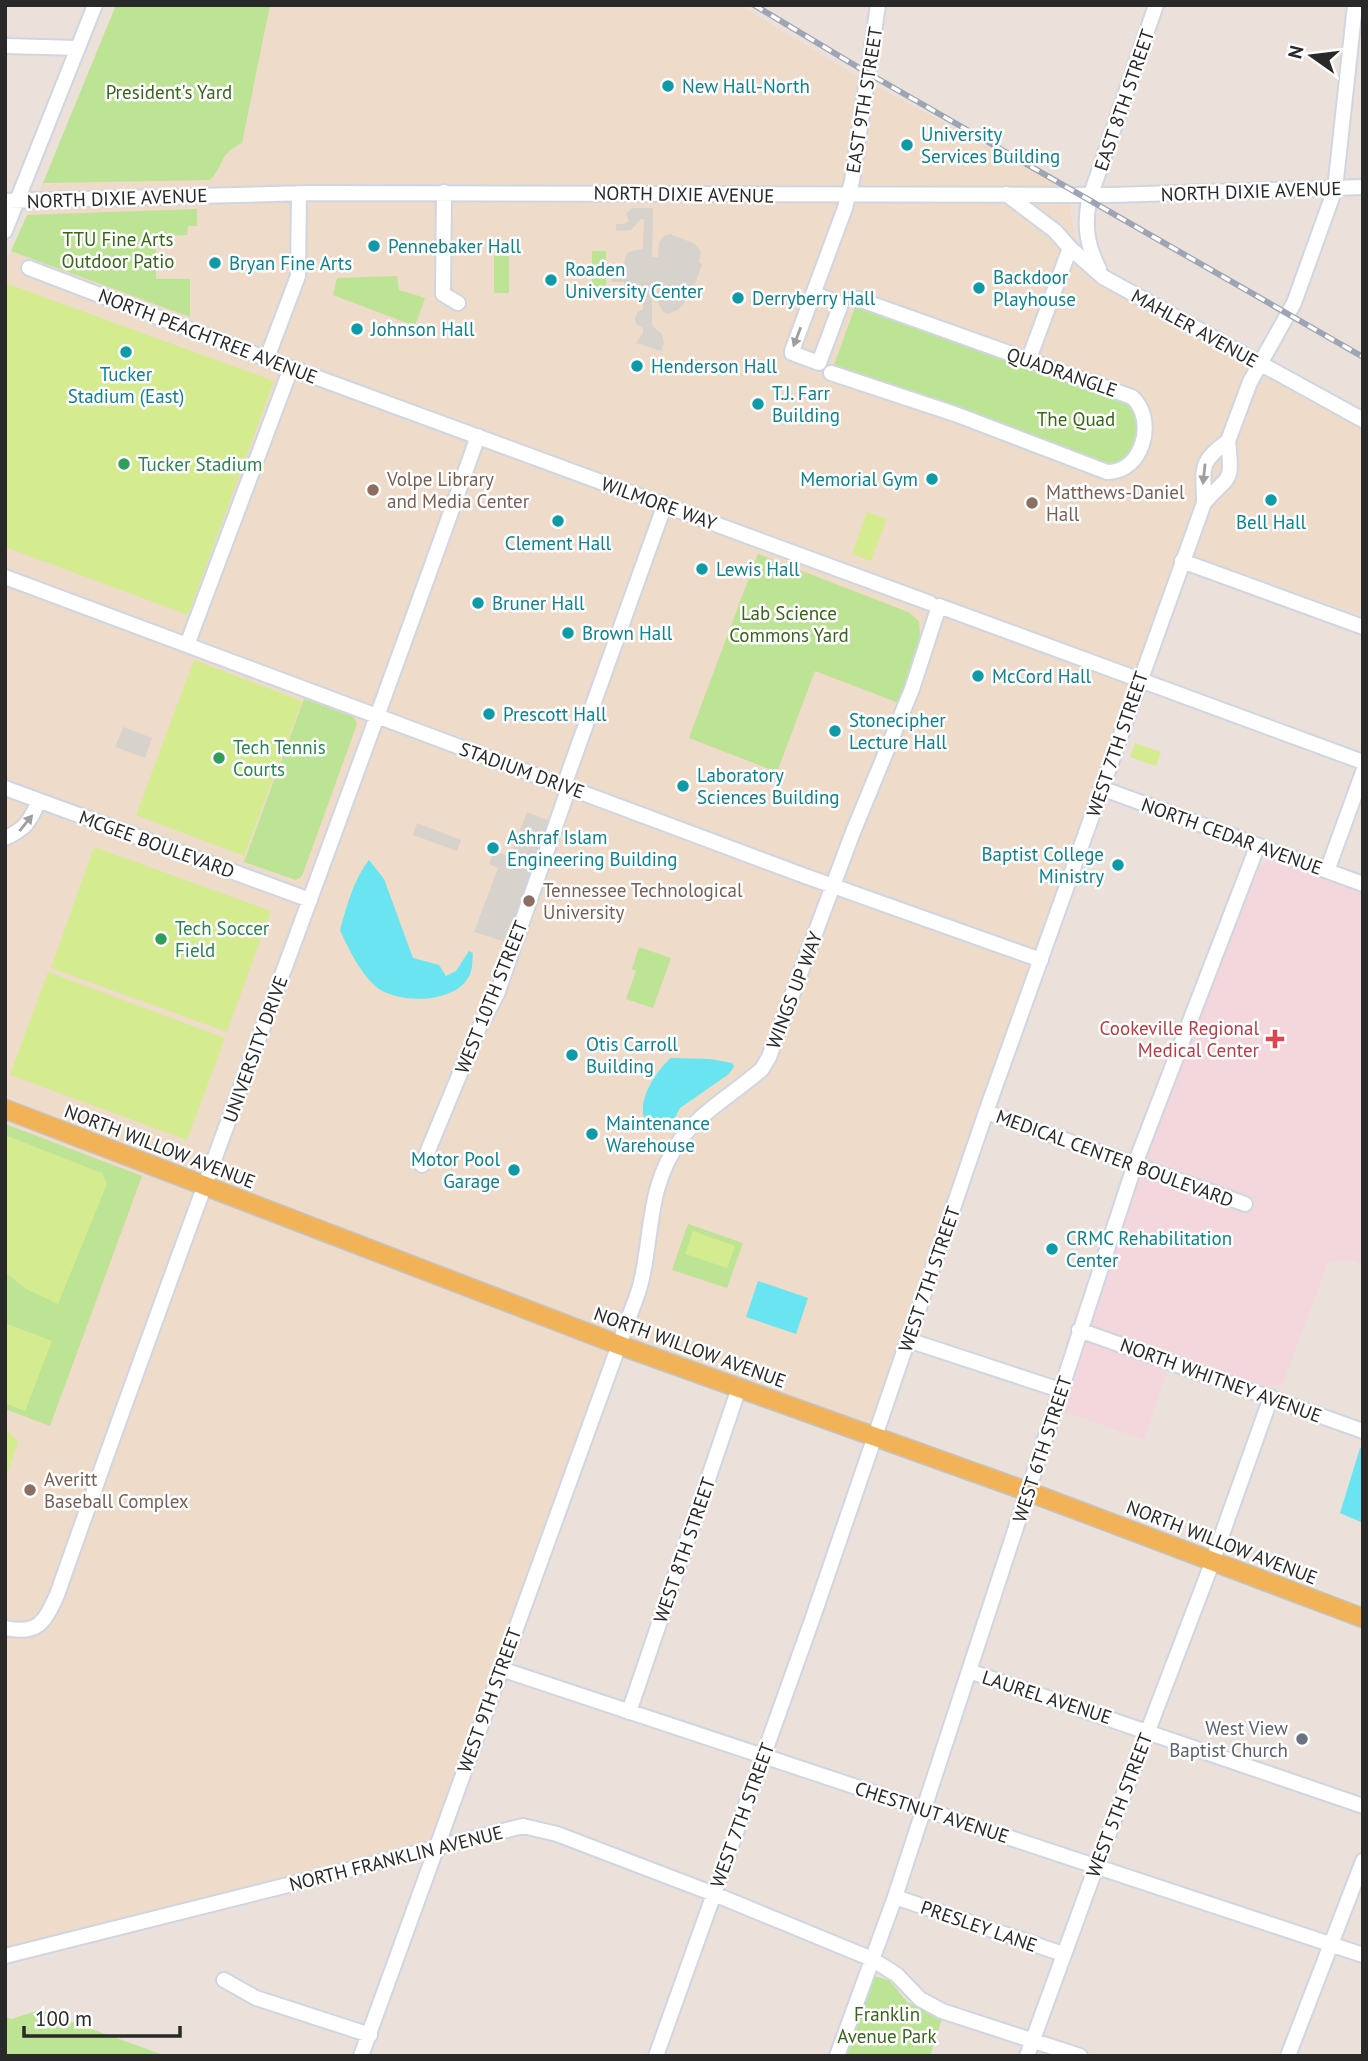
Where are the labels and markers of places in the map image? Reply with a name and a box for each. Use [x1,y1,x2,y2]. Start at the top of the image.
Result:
place label: New Hall-North [682,74,810,98]
marker: New Hall-North [660,78,676,94]
place label: University Services Building [921,122,1060,168]
marker: University Services Building [899,137,915,153]
place label: Pennebaker Hall [388,234,522,258]
marker: Pennebaker Hall [366,238,382,254]
place label: Bryan Fine Arts [229,251,352,275]
marker: Bryan Fine Arts [207,255,223,271]
place label: Roaden University Center [565,257,704,303]
place label: Backdoor Playhouse [993,265,1076,311]
marker: Roaden University Center [543,272,559,288]
marker: Backdoor Playhouse [971,280,987,296]
place label: Derryberry Hall [752,286,876,310]
marker: Derryberry Hall [730,290,746,306]
place label: Johnson Hall [370,317,475,341]
marker: Johnson Hall [349,321,365,337]
marker: Tucker Stadium (East) [118,344,134,360]
place label: Henderson Hall [651,354,778,378]
marker: Henderson Hall [629,358,645,374]
place label: Tucker Stadium (East) [68,362,184,408]
place label: T.J. Farr Building [772,381,840,427]
marker: T.J. Farr Building [750,396,766,412]
place label: Tucker Stadium [138,452,262,476]
marker: Tucker Stadium [116,456,132,472]
place label: Volpe Library and Media Center [386,467,530,513]
place label: Memorial Gym [800,467,918,491]
marker: Memorial Gym [924,471,940,487]
place label: Matthews-Daniel Hall [1046,480,1185,526]
marker: Volpe Library and Media Center [365,482,381,498]
marker: Bell Hall [1263,492,1279,508]
marker: Matthews-Daniel Hall [1024,495,1040,511]
place label: Bell Hall [1236,510,1307,534]
marker: Clement Hall [550,513,566,529]
place label: Clement Hall [505,531,612,555]
place label: Lewis Hall [716,557,800,581]
marker: Lewis Hall [694,561,710,577]
place label: Bruner Hall [492,591,585,615]
marker: Bruner Hall [470,595,486,611]
place label: Brown Hall [582,621,673,645]
marker: Brown Hall [560,625,576,641]
place label: McCord Hall [992,664,1091,688]
marker: McCord Hall [970,668,986,684]
place label: Prescott Hall [503,702,607,726]
marker: Prescott Hall [481,706,497,722]
place label: Stonecipher Lecture Hall [849,708,947,754]
marker: Stonecipher Lecture Hall [827,723,843,739]
place label: Tech Tennis Courts [233,735,326,781]
marker: Tech Tennis Courts [211,750,227,766]
place label: Laboratory Sciences Building [697,763,840,809]
marker: Laboratory Sciences Building [675,778,691,794]
place label: Ashraf Islam Engineering Building [507,825,677,871]
marker: Ashraf Islam Engineering Building [485,840,501,856]
place label: Baptist College Ministry [981,842,1104,888]
marker: Baptist College Ministry [1110,857,1126,873]
place label: Tennessee Technological University [543,878,743,924]
marker: Tennessee Technological University [521,893,537,909]
place label: Tech Soccer Field [175,916,270,962]
marker: Tech Soccer Field [153,931,169,947]
place label: Cookeville Regional Medical Center [1100,1016,1260,1062]
marker: Cookeville Regional Medical Center [1265,1029,1285,1049]
place label: Otis Carroll Building [586,1032,678,1078]
marker: Otis Carroll Building [564,1047,580,1063]
place label: Maintenance Warehouse [606,1111,710,1157]
marker: Maintenance Warehouse [584,1126,600,1142]
place label: Motor Pool Garage [411,1147,500,1193]
marker: Motor Pool Garage [506,1162,522,1178]
place label: CRMC Rehabilitation Center [1066,1226,1232,1272]
marker: CRMC Rehabilitation Center [1044,1241,1060,1257]
place label: Averitt Baseball Complex [44,1467,189,1513]
marker: Averitt Baseball Complex [22,1482,38,1498]
place label: West View Baptist Church [1169,1716,1288,1762]
marker: West View Baptist Church [1294,1731,1310,1747]

